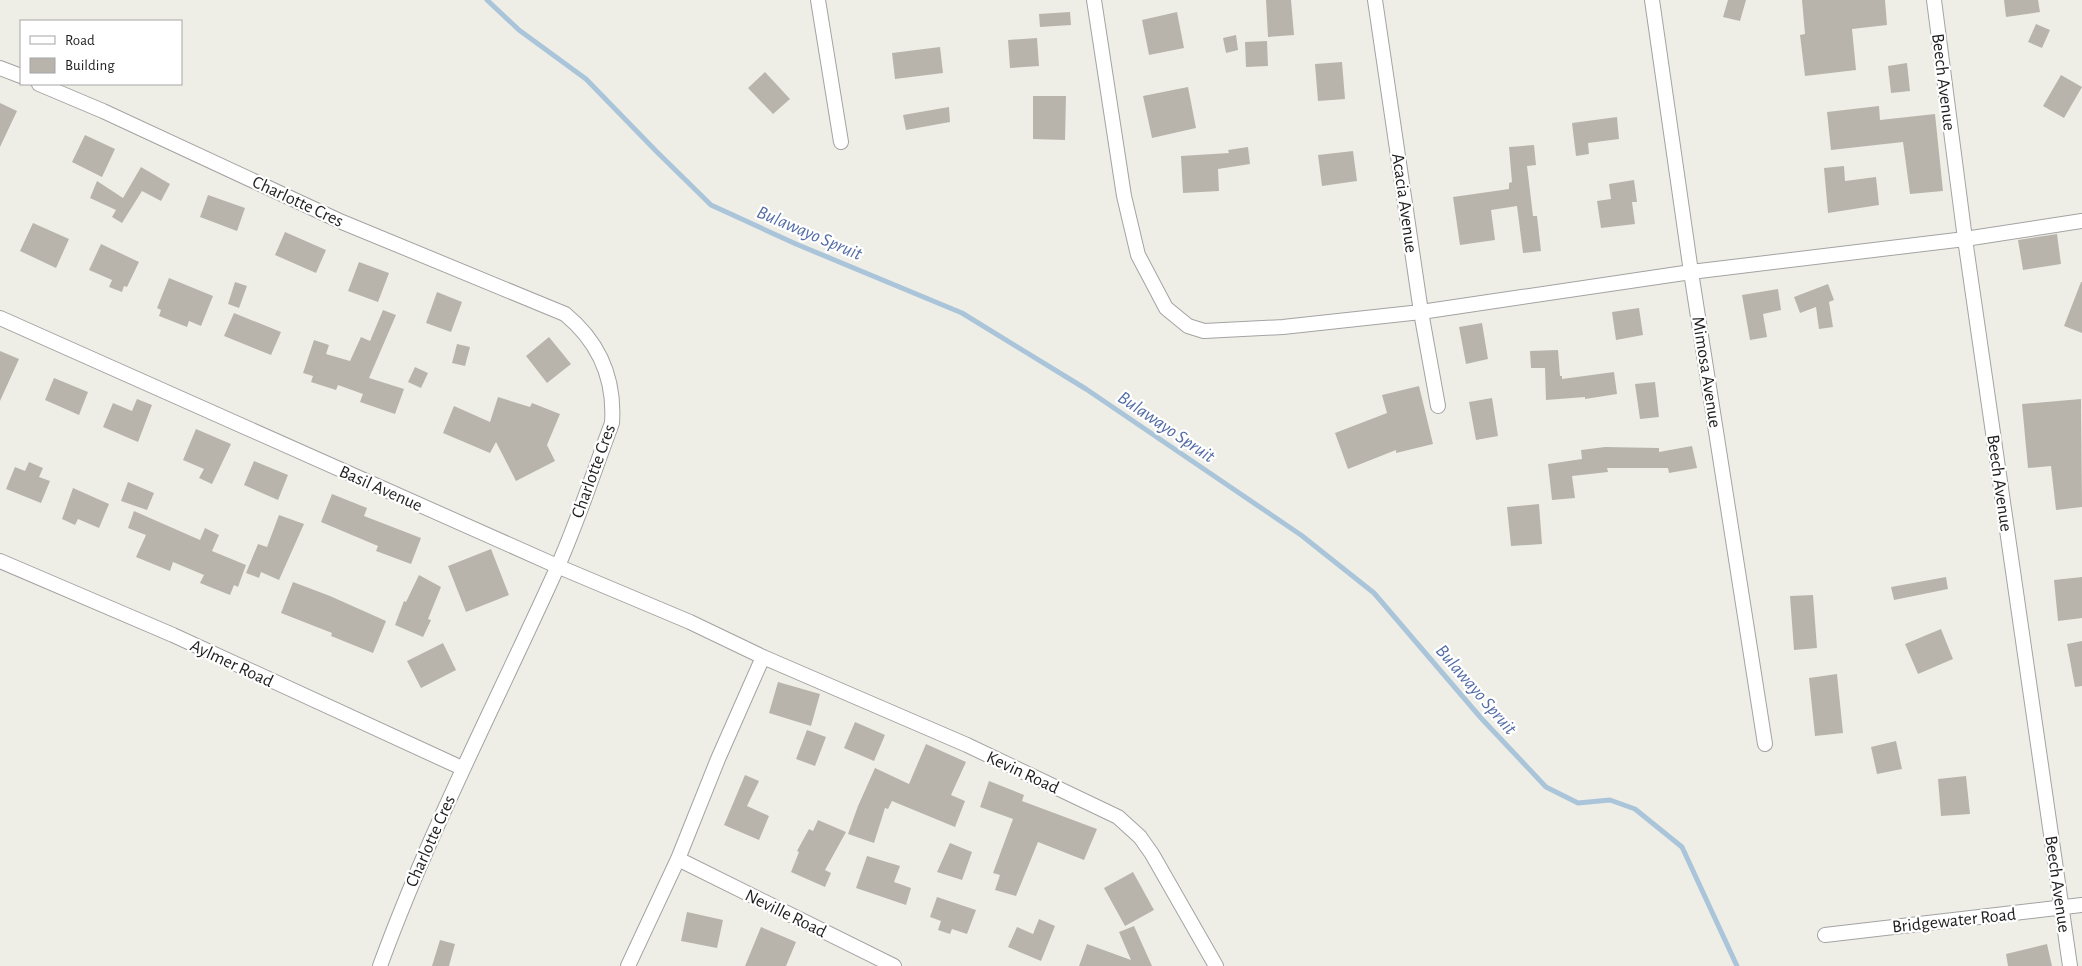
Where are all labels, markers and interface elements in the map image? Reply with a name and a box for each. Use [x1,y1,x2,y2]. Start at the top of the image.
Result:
legend [20,20,182,85]
street label: Beech Avenue [1928,32,1958,132]
text: Road [65,33,95,48]
text: Building [65,58,115,73]
street label: Acacia Avenue [1388,152,1420,254]
street label: Charlotte Cres [249,173,346,231]
water label: Bulawayo Spruit [754,203,866,264]
street label: Mimosa Avenue [1688,315,1724,429]
water label: Bulawayo Spruit [1114,388,1219,467]
street label: Charlotte Cres [569,422,619,521]
street label: Beech Avenue [1983,433,2015,533]
street label: Basil Avenue [336,463,425,515]
street label: Aylmer Road [187,637,276,691]
water label: Bulawayo Spruit [1432,641,1520,739]
street label: Kevin Road [984,748,1062,797]
street label: Charlotte Cres [403,793,459,890]
street label: Beech Avenue [2041,834,2073,934]
street label: Neville Road [742,886,829,941]
street label: Bridgewater Road [1891,906,2017,936]

